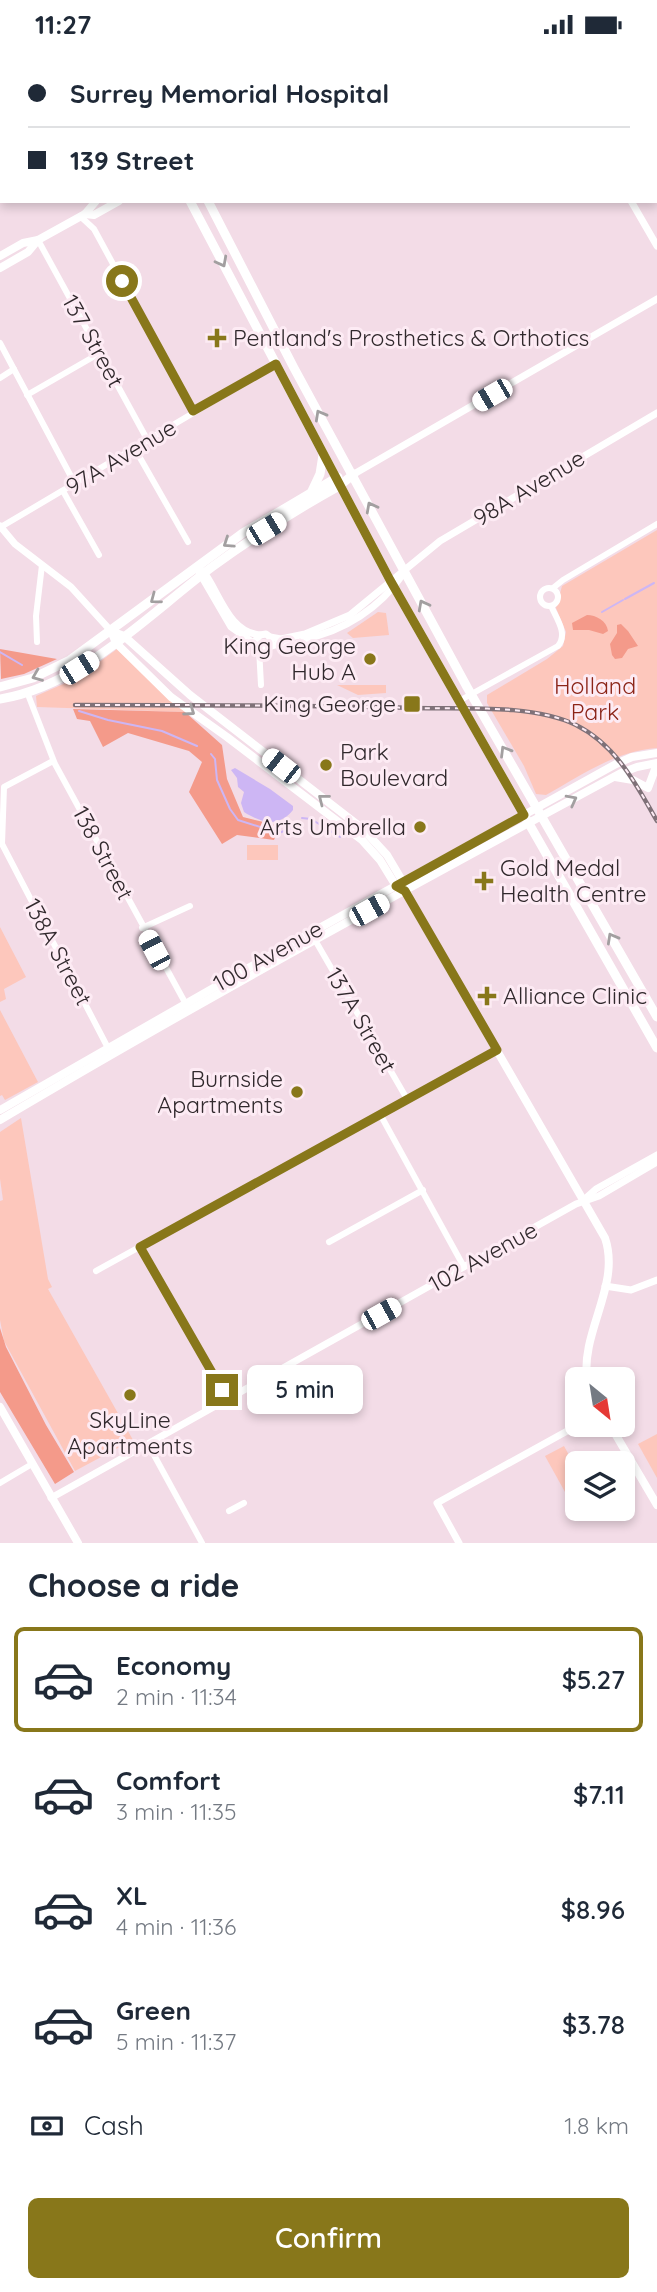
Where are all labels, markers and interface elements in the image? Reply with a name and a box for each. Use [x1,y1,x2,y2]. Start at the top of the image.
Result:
text: 11:27 [35,8,91,41]
text: Surrey Memorial Hospital [70,77,389,110]
text: 139 Street [70,144,194,177]
one-way arrow [214,255,227,267]
route start [106,265,138,297]
street label: 137 Street [56,289,131,392]
place label: Pentland's Prosthetics & Orthotics [233,323,589,352]
marker: Pentland's Prosthetics & Orthotics [207,328,227,348]
car [469,375,516,415]
one-way arrow [315,409,328,422]
street label: 97A Avenue [60,412,181,501]
street label: 98A Avenue [468,443,590,532]
one-way arrow [366,502,379,515]
car [243,509,290,549]
one-way arrow [223,535,236,548]
one-way arrow [150,590,162,603]
one-way arrow [418,600,431,612]
place label: King George Hub A [223,631,356,686]
car [56,648,103,688]
marker: King George Hub A [362,651,378,667]
one-way arrow [31,667,43,681]
park label: Holland Park [554,671,636,726]
place label: King George [263,689,396,718]
marker: King George [402,694,422,714]
one-way arrow [182,703,195,715]
place label: Park Boulevard [340,737,448,792]
car [258,745,305,787]
one-way arrow [500,746,513,758]
marker: Park Boulevard [318,757,334,773]
one-way arrow [319,794,331,807]
one-way arrow [565,795,577,808]
street label: 138 Street [67,801,140,905]
place label: Arts Umbrella [260,812,406,841]
marker: Arts Umbrella [412,819,428,835]
place label: Gold Medal Health Centre [500,853,646,908]
marker: Gold Medal Health Centre [474,871,494,891]
car [346,891,393,929]
street label: 138A Street [18,893,99,1010]
street label: 100 Avenue [208,914,328,998]
car [135,927,174,973]
one-way arrow [607,932,620,945]
street label: 137A Street [320,962,403,1078]
place label: Alliance Clinic [503,981,647,1010]
marker: Alliance Clinic [477,986,497,1006]
place label: Burnside Apartments [157,1064,283,1119]
marker: Burnside Apartments [289,1084,305,1100]
street label: 102 Avenue [423,1215,542,1298]
car [358,1295,405,1333]
callout: 5 min [246,1365,362,1415]
north arrow [565,1367,635,1437]
map controls [565,1367,635,1521]
route end [206,1374,238,1406]
text: 5 min [275,1375,335,1404]
marker: SkyLine Apartments [122,1387,138,1403]
place label: SkyLine Apartments [67,1405,193,1460]
button: layers [565,1451,635,1521]
text: Choose a ride [28,1565,240,1605]
icon: car [32,1648,95,1711]
text: Economy [116,1649,231,1682]
text: $5.27 [562,1663,625,1696]
text: 2 min · 11:34 [116,1682,237,1711]
icon: car [32,1763,95,1826]
text: Comfort [116,1764,221,1797]
text: $7.11 [573,1778,625,1811]
text: 3 min · 11:35 [116,1797,236,1826]
icon: car [32,1878,95,1941]
text: XL [116,1879,148,1912]
text: $8.96 [561,1893,625,1926]
text: 4 min · 11:36 [116,1912,236,1941]
icon: car [32,1993,95,2056]
text: Green [116,1994,191,2027]
text: $3.78 [562,2008,625,2041]
text: 5 min · 11:37 [116,2027,236,2056]
icon: cash [28,2107,66,2145]
text: Cash [84,2109,144,2142]
text: 1.8 km [564,2111,629,2140]
button: Confirm [28,2198,629,2278]

